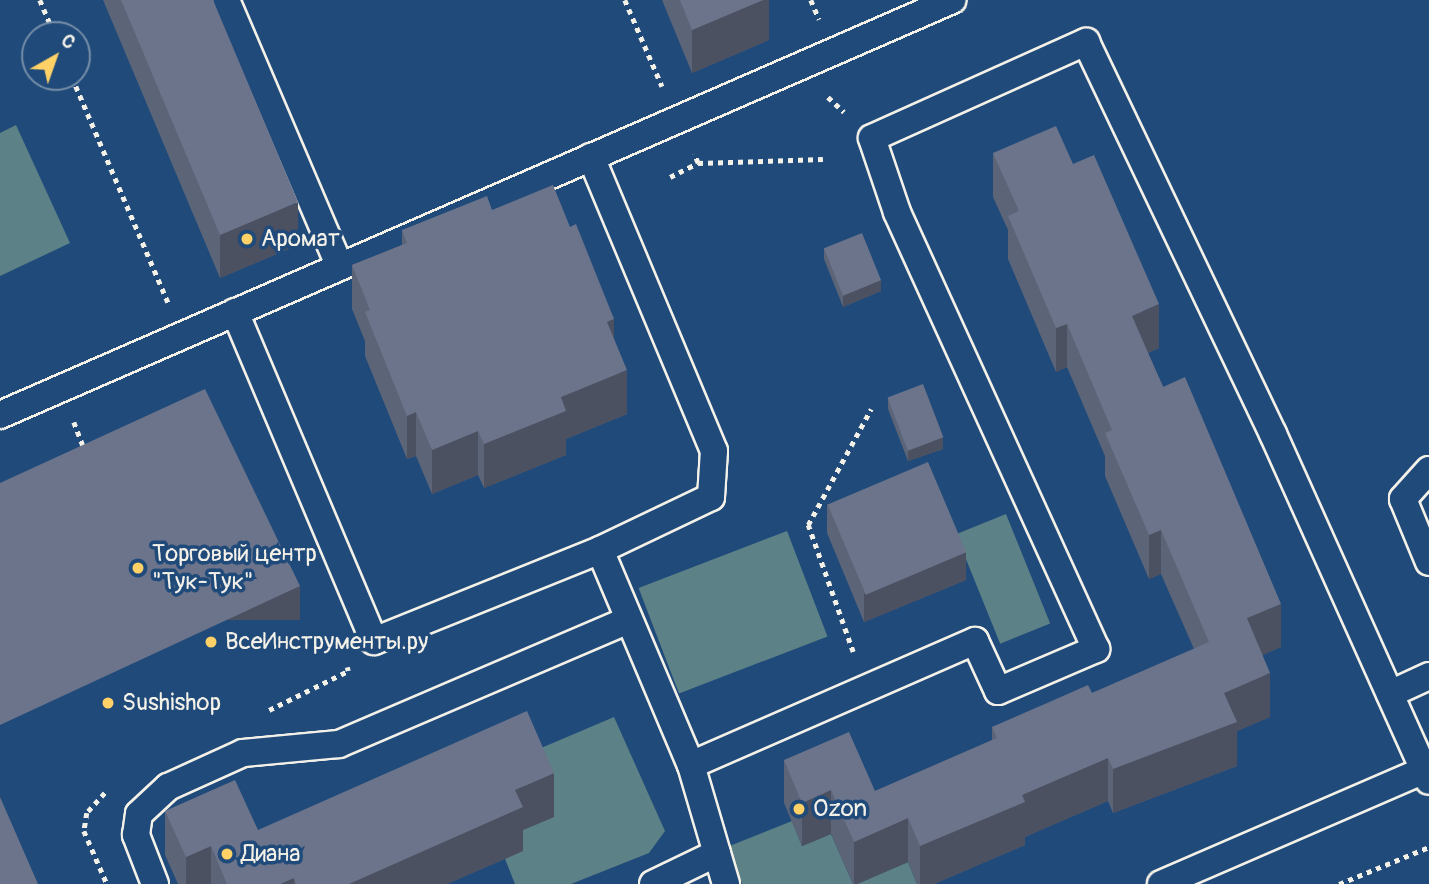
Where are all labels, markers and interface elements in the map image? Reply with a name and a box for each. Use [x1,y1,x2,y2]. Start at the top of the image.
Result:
north arrow [21,21,91,91]
text: С [56,28,80,54]
place label: Аромат [261,225,340,253]
marker: Аромат [239,231,255,247]
place label: Торговый центр "Тук-Тук" [152,540,317,596]
marker: Торговый центр "Тук-Тук" [130,560,146,576]
place label: ВсеИнструменты.ру [225,628,428,656]
marker: ВсеИнструменты.ру [203,634,219,650]
place label: Sushishop [122,689,221,717]
marker: Sushishop [100,695,116,711]
place label: Ozon [813,795,867,823]
marker: Ozon [791,801,807,817]
place label: Диана [241,840,300,868]
marker: Диана [219,846,235,862]

